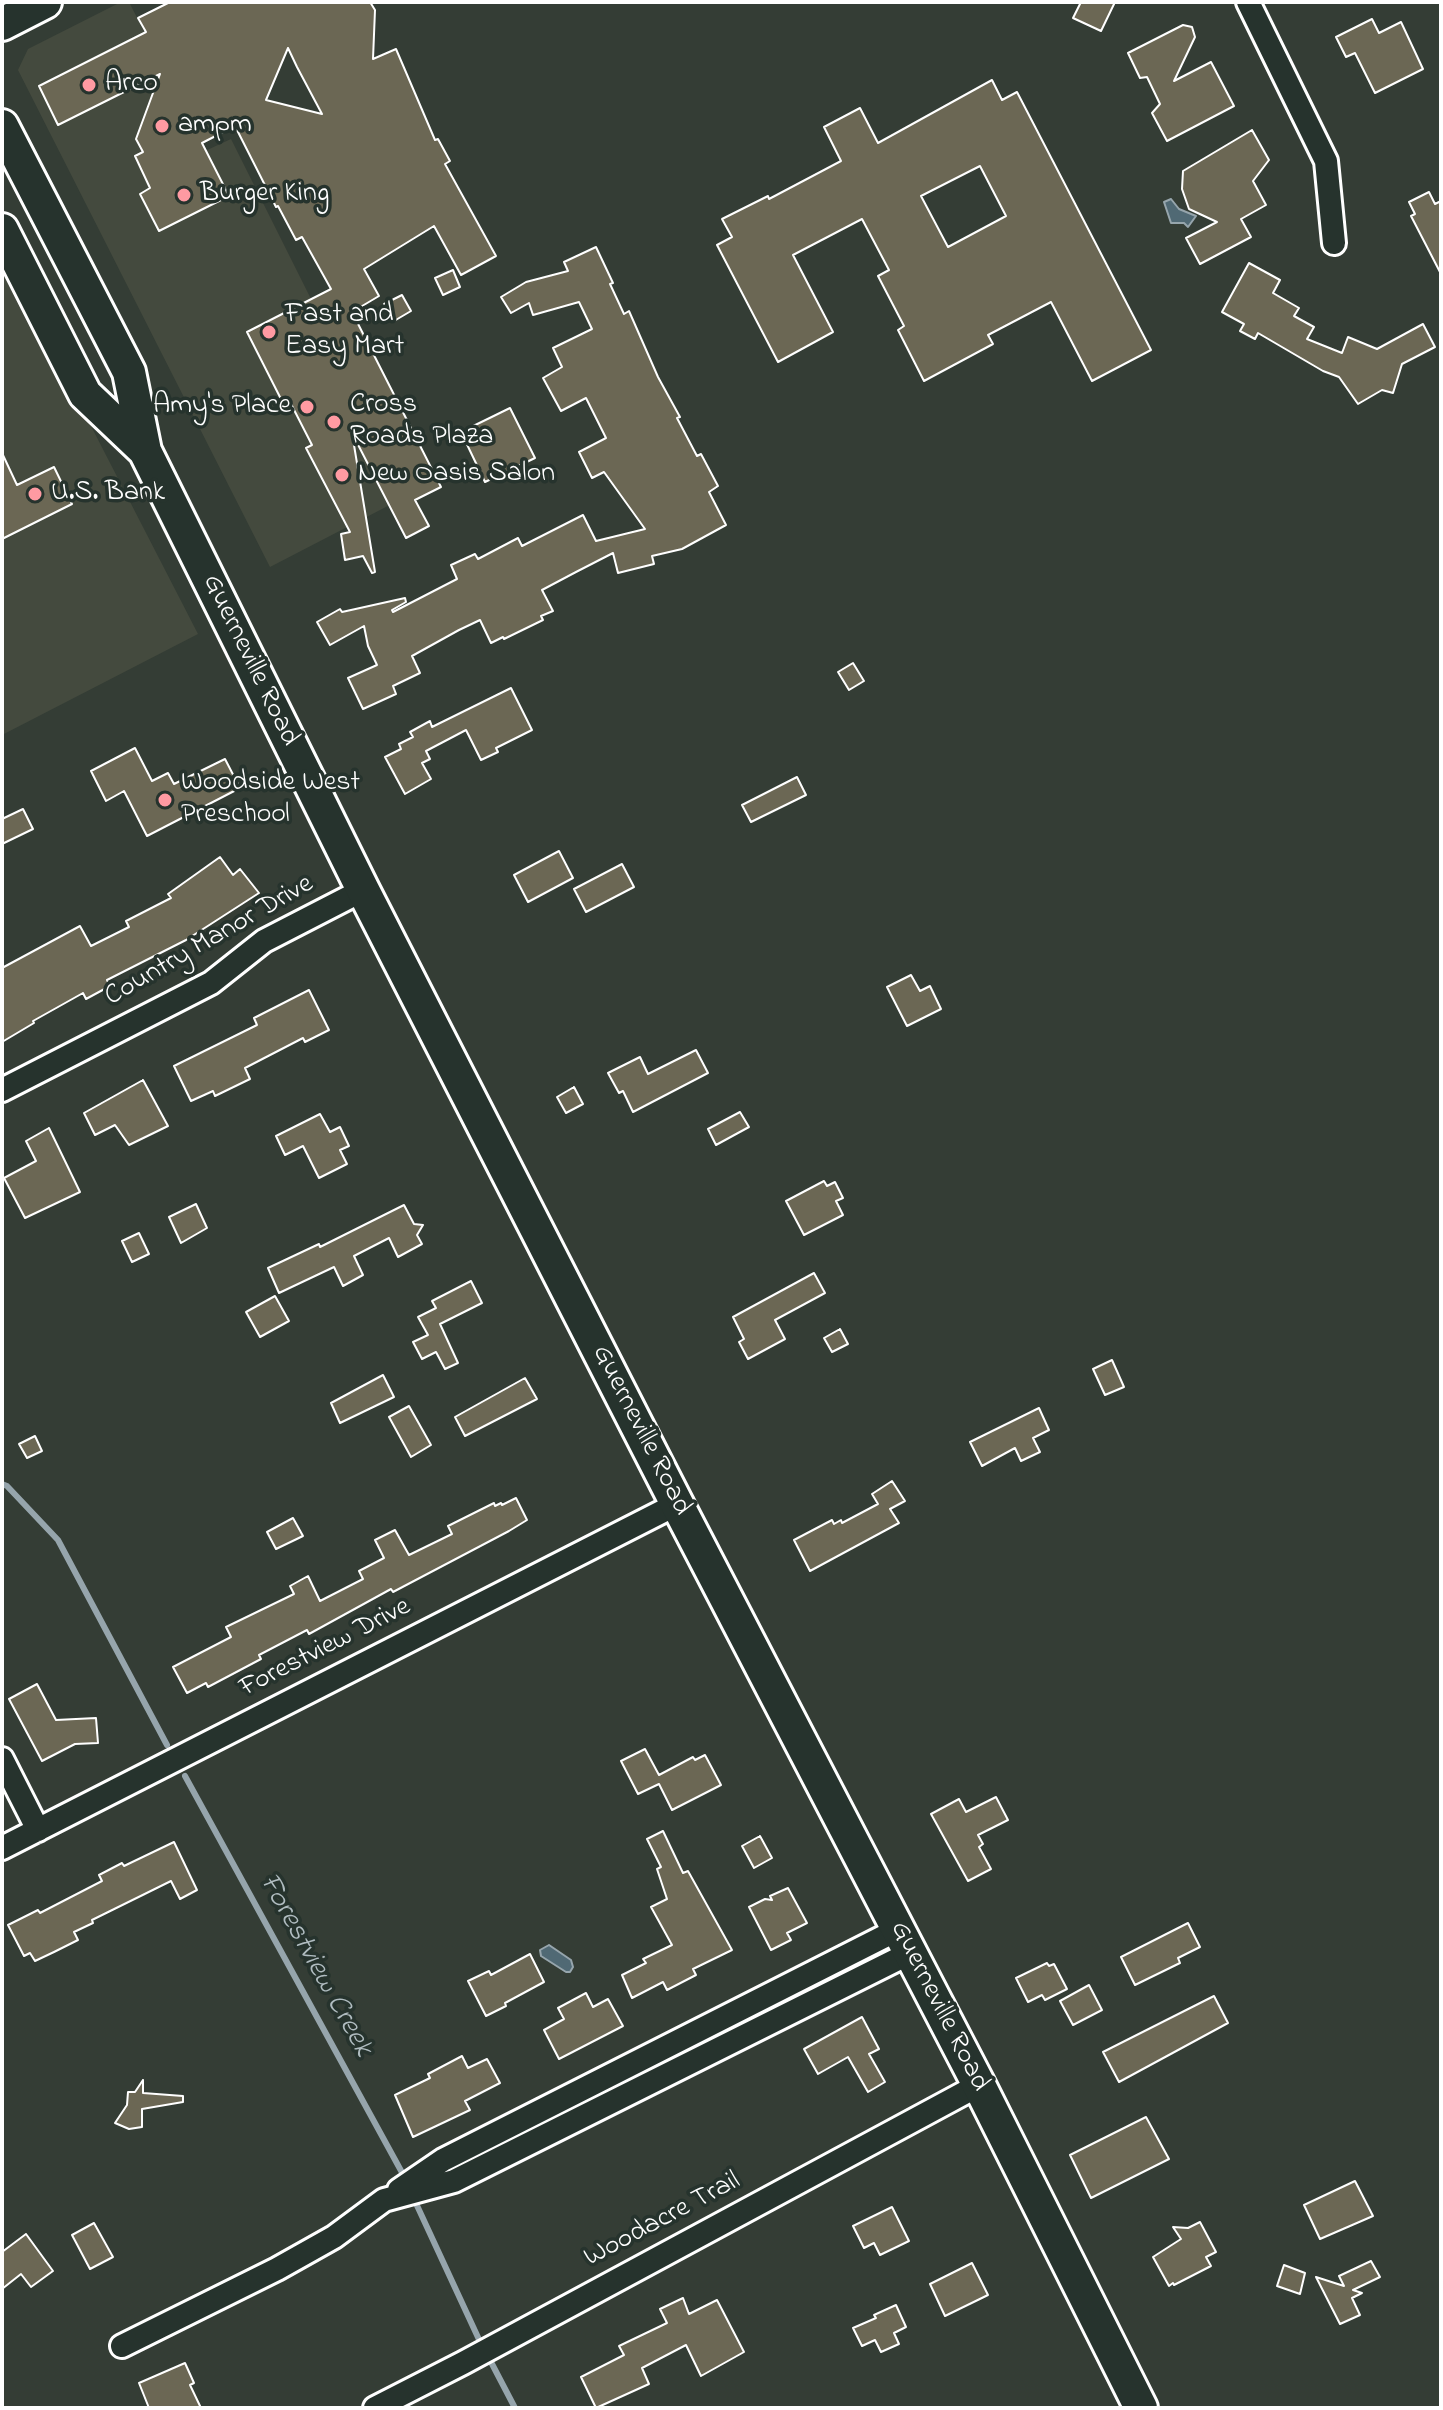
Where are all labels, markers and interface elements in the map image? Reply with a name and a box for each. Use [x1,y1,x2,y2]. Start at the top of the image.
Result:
place label: Arco [105,68,158,102]
marker: Arco [80,76,98,94]
place label: ampm [178,109,252,143]
marker: ampm [153,117,171,135]
place label: Burger King [200,178,329,212]
marker: Burger King [175,186,193,204]
place label: Fast and Easy Mart [285,299,404,365]
marker: Fast and Easy Mart [260,323,278,341]
place label: Cross Roads Plaza [350,389,493,455]
place label: Amy's Place [153,390,291,424]
marker: Amy's Place [298,398,316,416]
marker: Cross Roads Plaza [325,413,343,431]
place label: New Oasis Salon [358,458,555,492]
marker: New Oasis Salon [333,466,351,484]
place label: U.S. Bank [51,477,165,511]
marker: U.S. Bank [26,485,44,503]
street label: Guerneville Road [193,570,305,752]
place label: Woodside West Preschool [181,767,360,833]
marker: Woodside West Preschool [156,791,174,809]
street label: Country Manor Drive [100,869,320,1015]
street label: Guerneville Road [583,1340,697,1522]
street label: Forestview Drive [235,1592,417,1706]
water label: Forestview Creek [249,1868,379,2064]
street label: Guerneville Road [881,1916,995,2098]
street label: Woodacre Trail [579,2166,747,2276]

